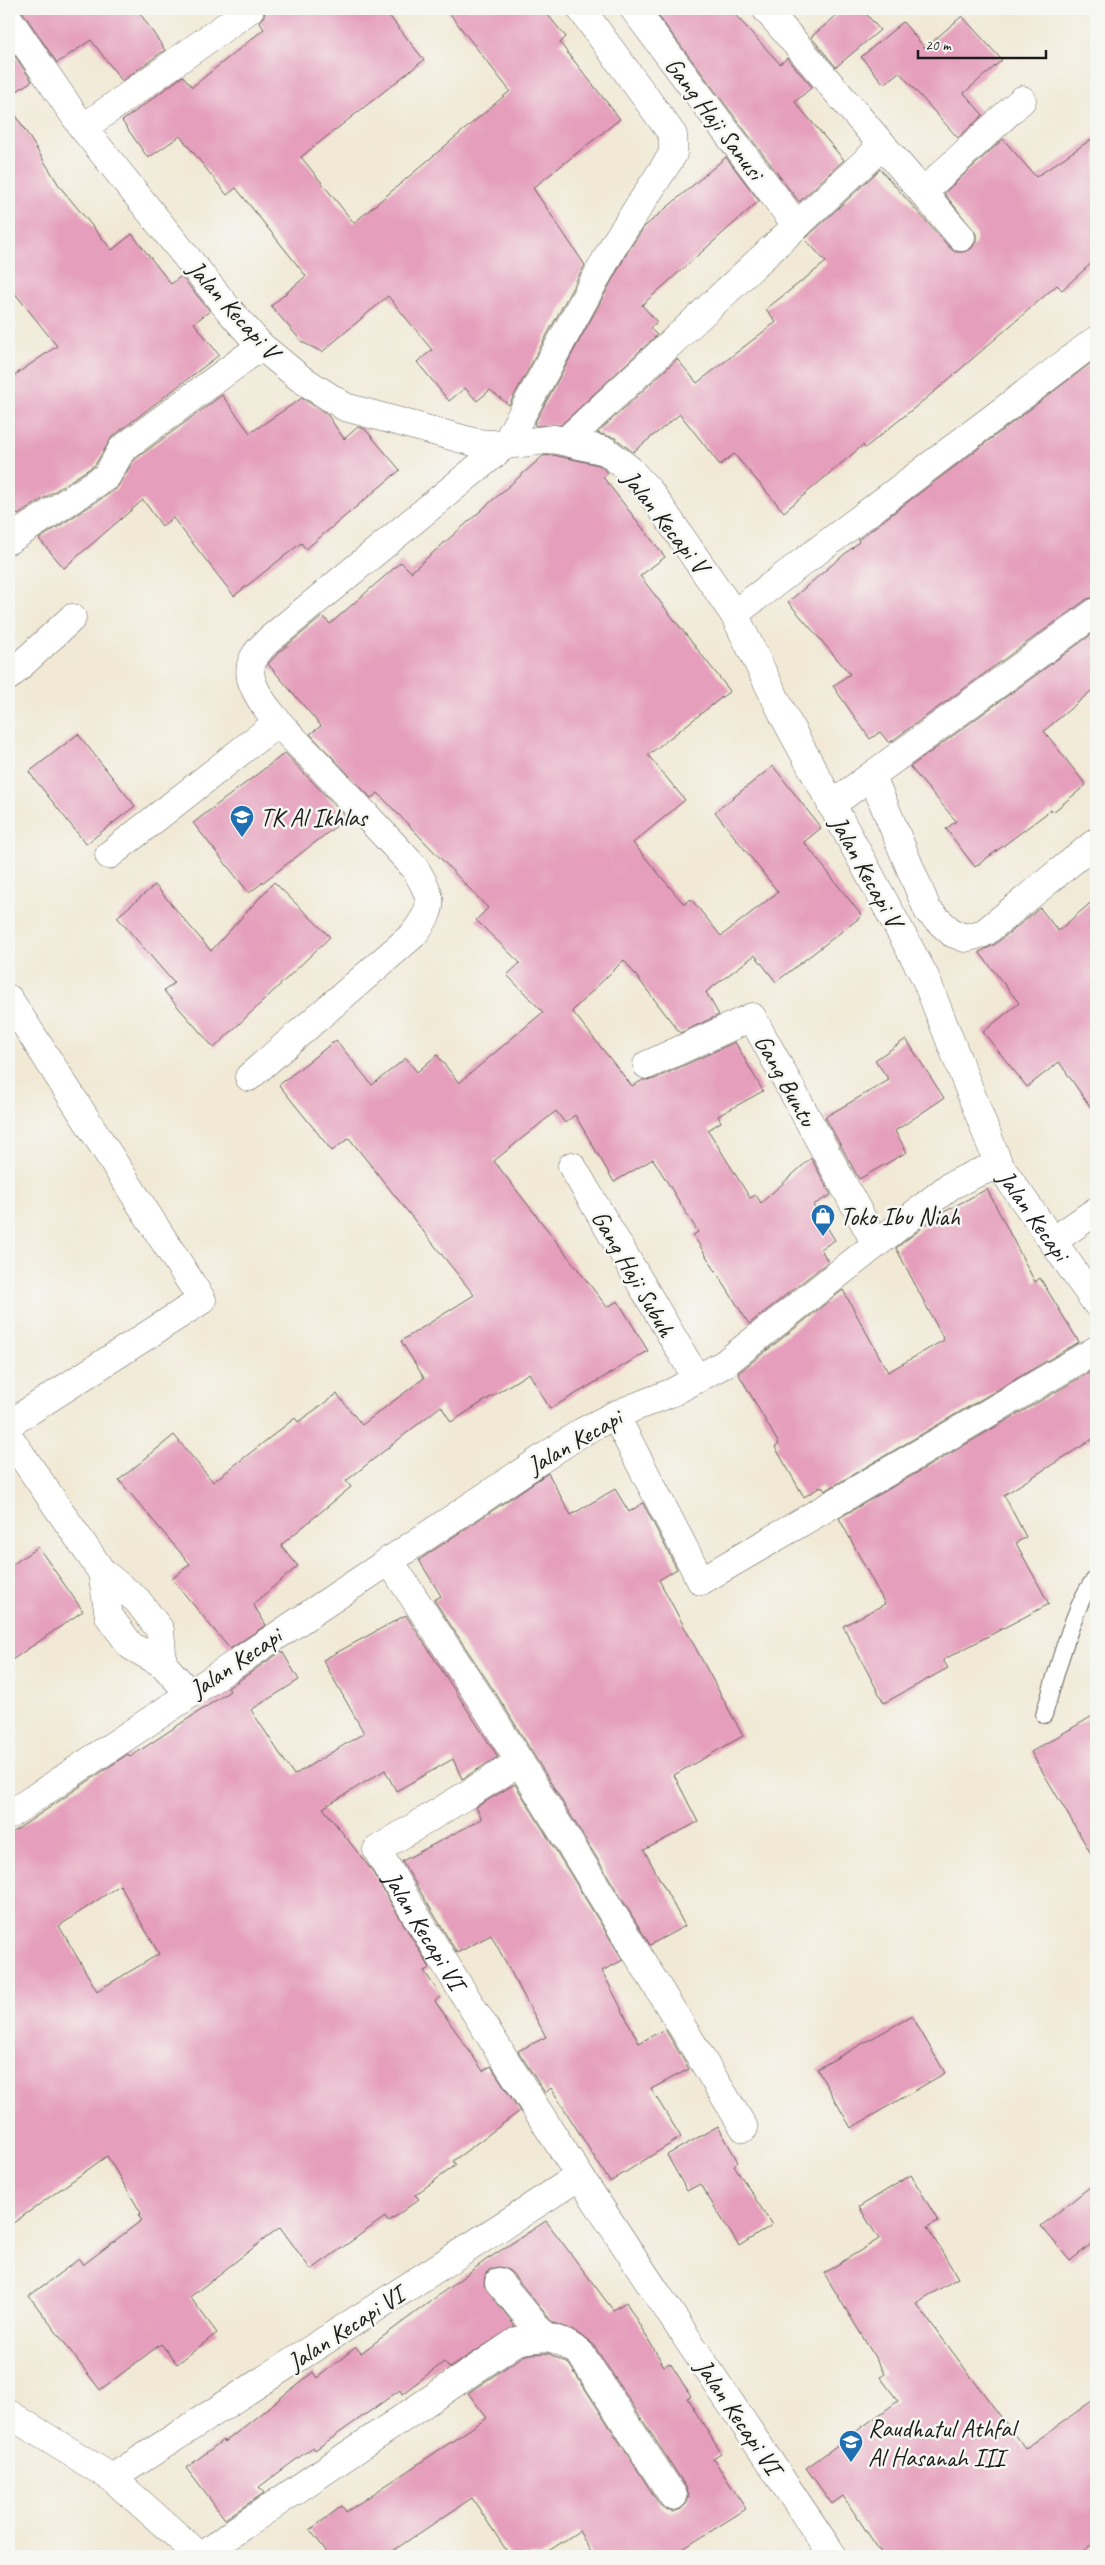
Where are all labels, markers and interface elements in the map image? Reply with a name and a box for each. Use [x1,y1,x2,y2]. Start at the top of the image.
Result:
scale bar [918,28,1045,60]
text: 20 m [925,36,952,55]
street label: Gang Haji Sanusi [658,51,773,189]
street label: Jalan Kecapi V [180,253,289,369]
street label: Jalan Kecapi V [614,463,718,583]
place label: TK Al Ikhlas [260,802,369,834]
school or university icon: TK Al Ikhlas [229,804,255,838]
street label: Jalan Kecapi V [822,809,912,937]
street label: Gang Buntu [747,1029,824,1134]
street label: Jalan Kecapi [990,1163,1078,1270]
place label: Toko Ibu Niah [840,1201,960,1233]
shop icon: Toko Ibu Niah [810,1203,836,1237]
street label: Gang Haji Subuh [584,1204,683,1344]
street label: Jalan Kecapi [521,1400,630,1482]
street label: Jalan Kecapi [183,1619,290,1706]
street label: Jalan Kecapi VI [376,1865,475,2000]
street label: Jalan Kecapi VI [281,2276,415,2379]
street label: Jalan Kecapi VI [687,2352,792,2485]
place label: Raudhatul Athfal Al Hasanah III [868,2413,1020,2474]
school or university icon: Raudhatul Athfal Al Hasanah III [838,2429,864,2463]

